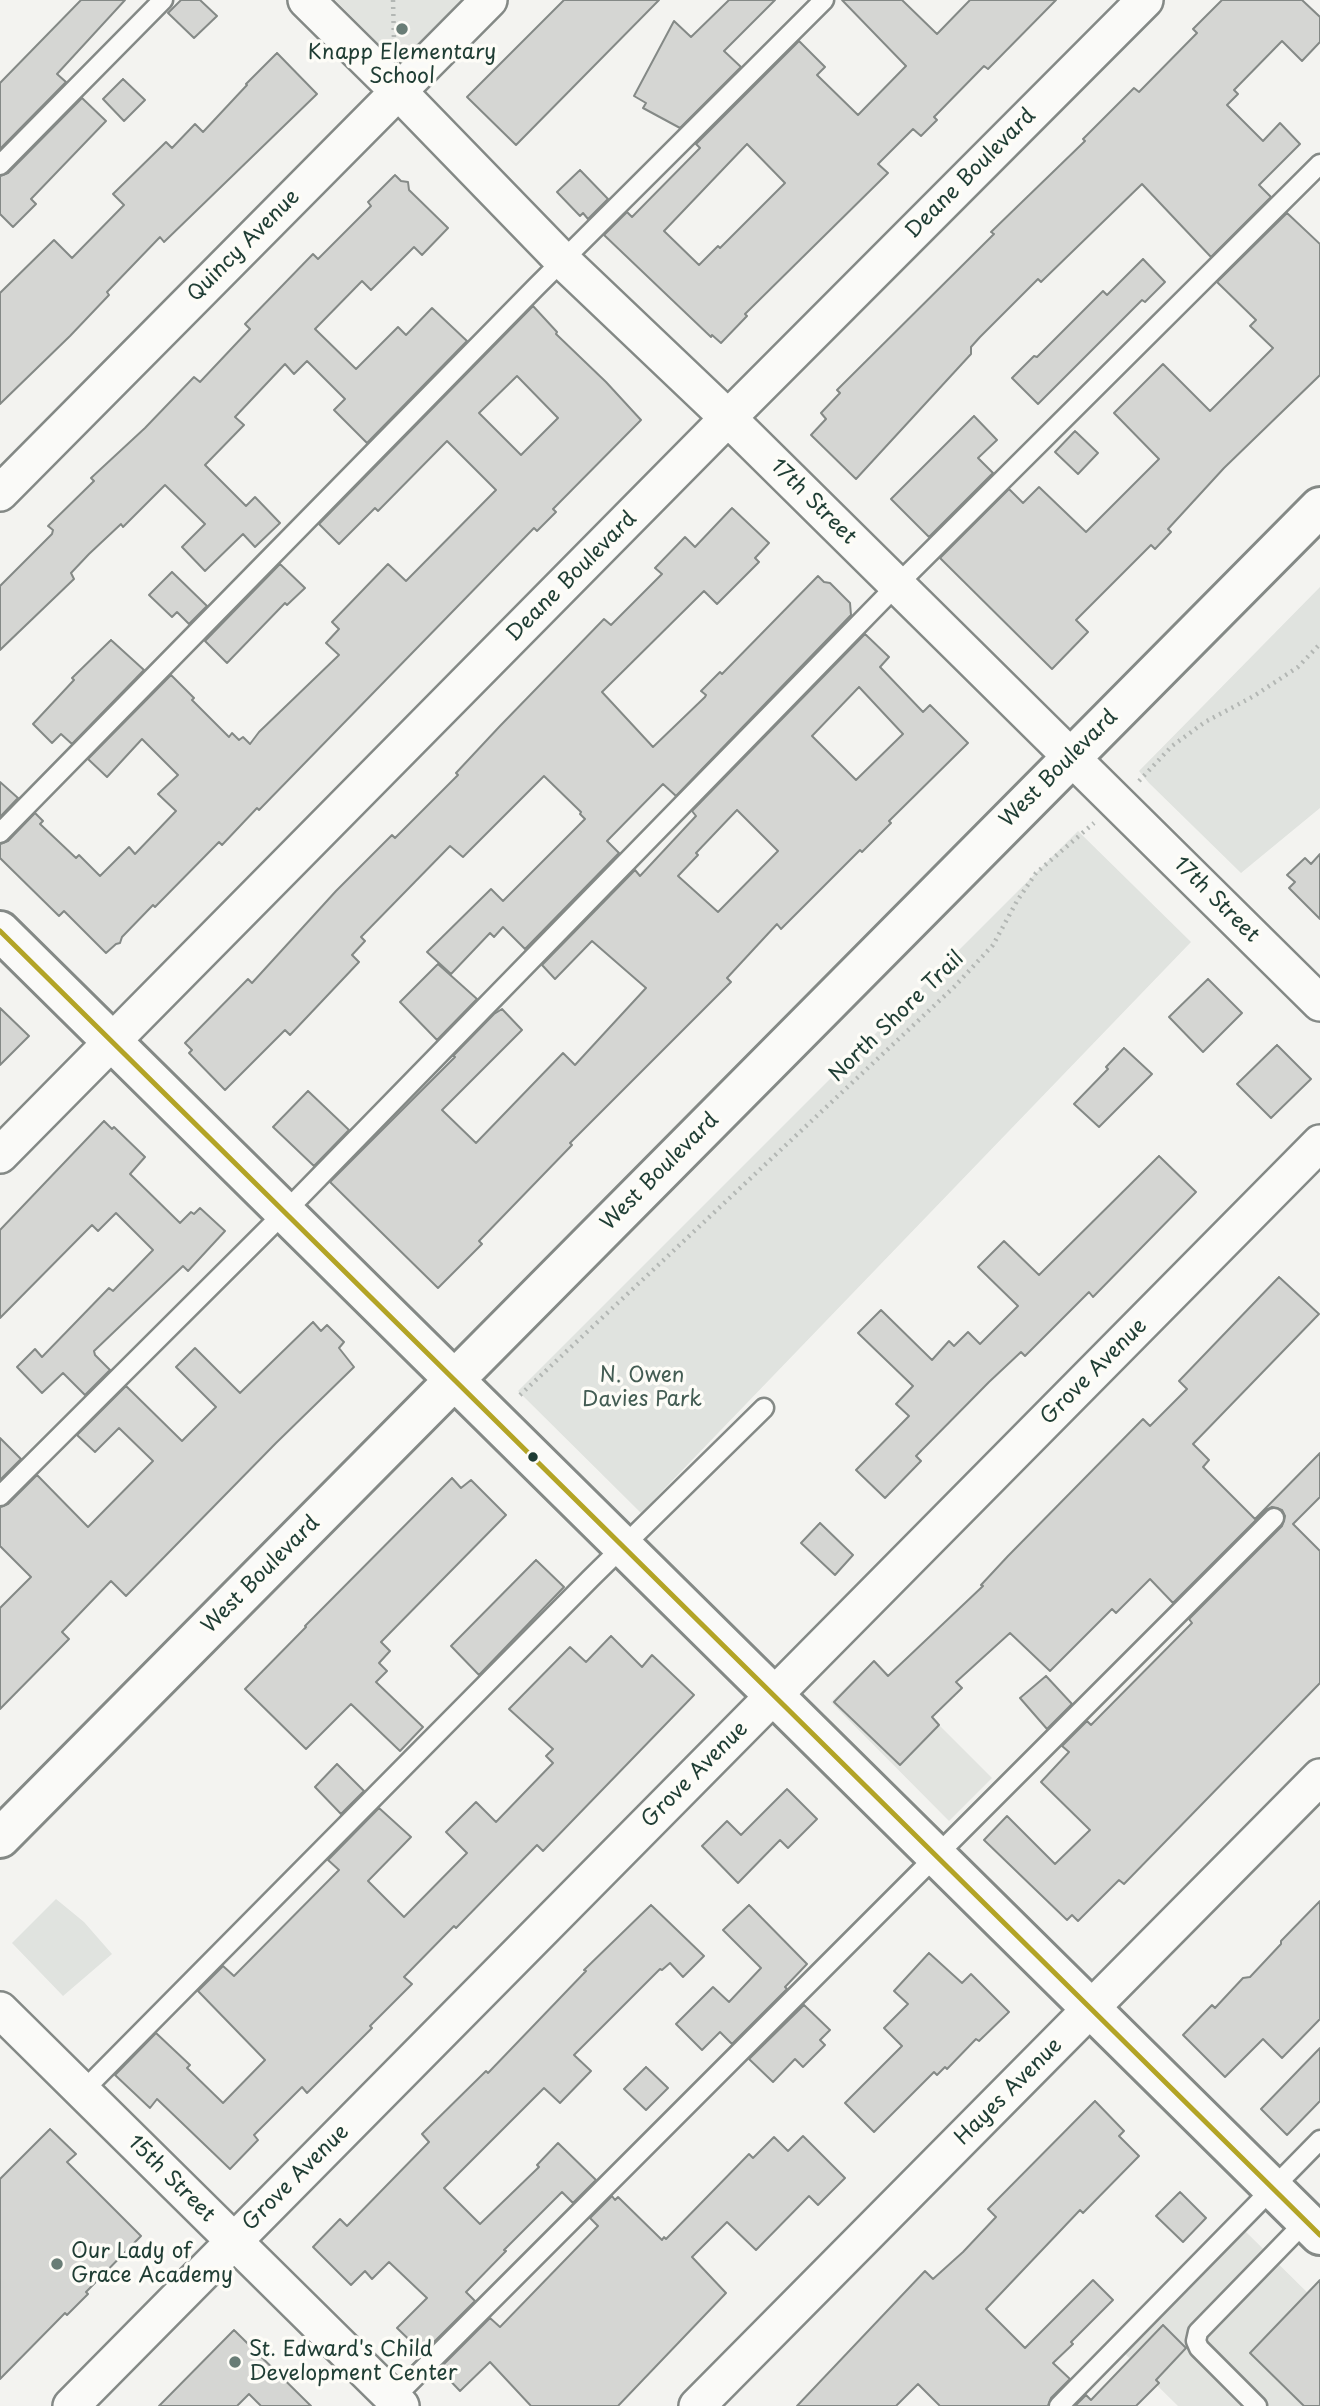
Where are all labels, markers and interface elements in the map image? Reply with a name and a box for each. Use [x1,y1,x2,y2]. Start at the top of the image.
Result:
marker: Knapp Elementary School [394,21,410,37]
place label: Knapp Elementary School [308,40,496,90]
street label: Deane Boulevard [901,104,1041,244]
street label: Quincy Avenue [183,185,305,307]
street label: 17th Street [765,454,861,550]
street label: Deane Boulevard [502,507,642,647]
street label: West Boulevard [995,705,1123,833]
street label: 17th Street [1168,852,1264,948]
street label: North Shore Trail [824,946,970,1088]
street label: West Boulevard [596,1108,724,1236]
street label: Grove Avenue [1036,1314,1152,1430]
park label: N. Owen Davies Park [582,1363,702,1413]
unlabelled marker [526,1450,540,1464]
street label: West Boulevard [197,1511,325,1639]
street label: Grove Avenue [637,1717,753,1833]
street label: Hayes Avenue [950,2033,1068,2151]
street label: Grove Avenue [238,2120,354,2236]
street label: 15th Street [122,2130,220,2228]
place label: Our Lady of Grace Academy [71,2239,233,2289]
marker: Our Lady of Grace Academy [49,2256,65,2272]
place label: St. Edward's Child Development Center [249,2337,458,2387]
marker: St. Edward's Child Development Center [227,2354,243,2370]

